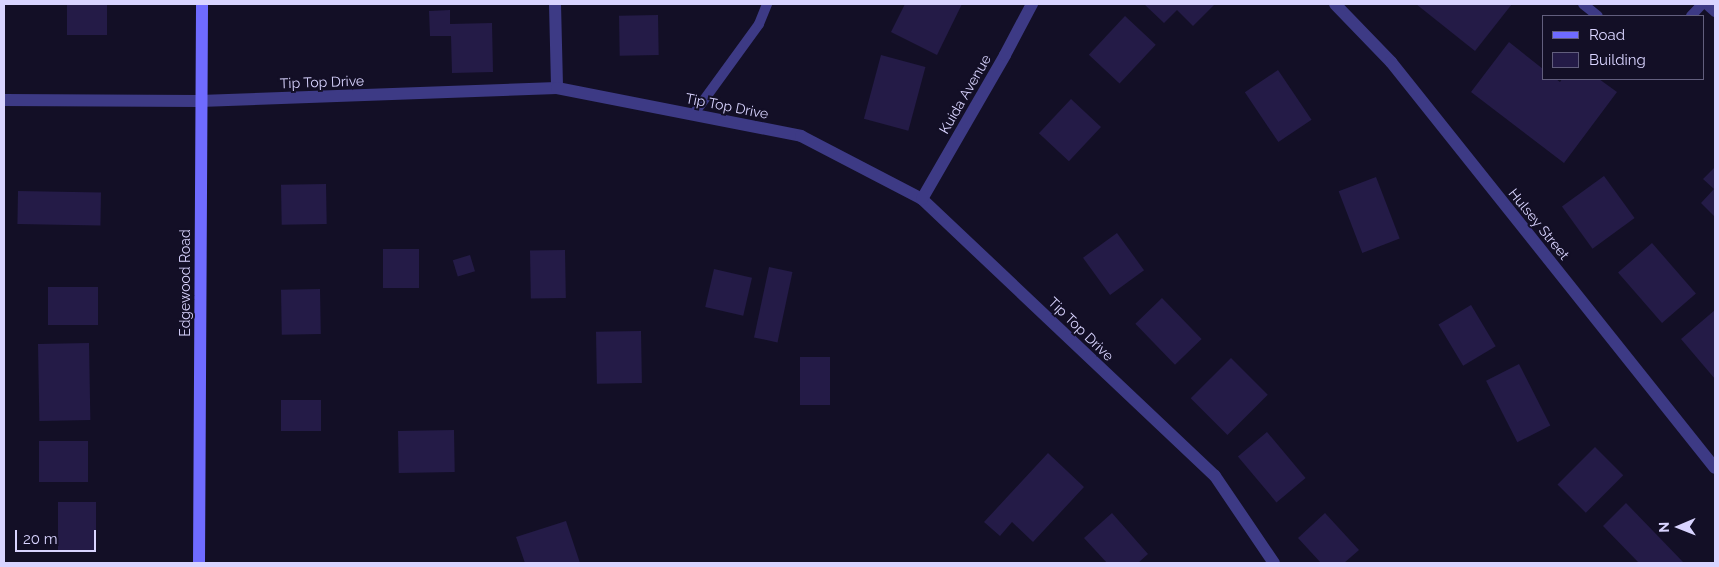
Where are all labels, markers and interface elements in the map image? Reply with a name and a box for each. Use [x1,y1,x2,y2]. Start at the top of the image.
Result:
legend [1542,15,1704,80]
text: Road [1589,26,1625,44]
street label: Kuida Avenue [935,51,995,137]
text: Building [1589,51,1646,69]
street label: Tip Top Drive [279,72,365,92]
street label: Tip Top Drive [684,90,770,122]
street label: Hulsey Street [1505,185,1573,263]
street label: Edgewood Road [177,229,193,337]
street label: Tip Top Drive [1045,294,1117,364]
north arrow [1654,502,1704,552]
scale bar [18,520,99,552]
text: N [1656,522,1672,533]
text: 20 m [23,530,58,548]

